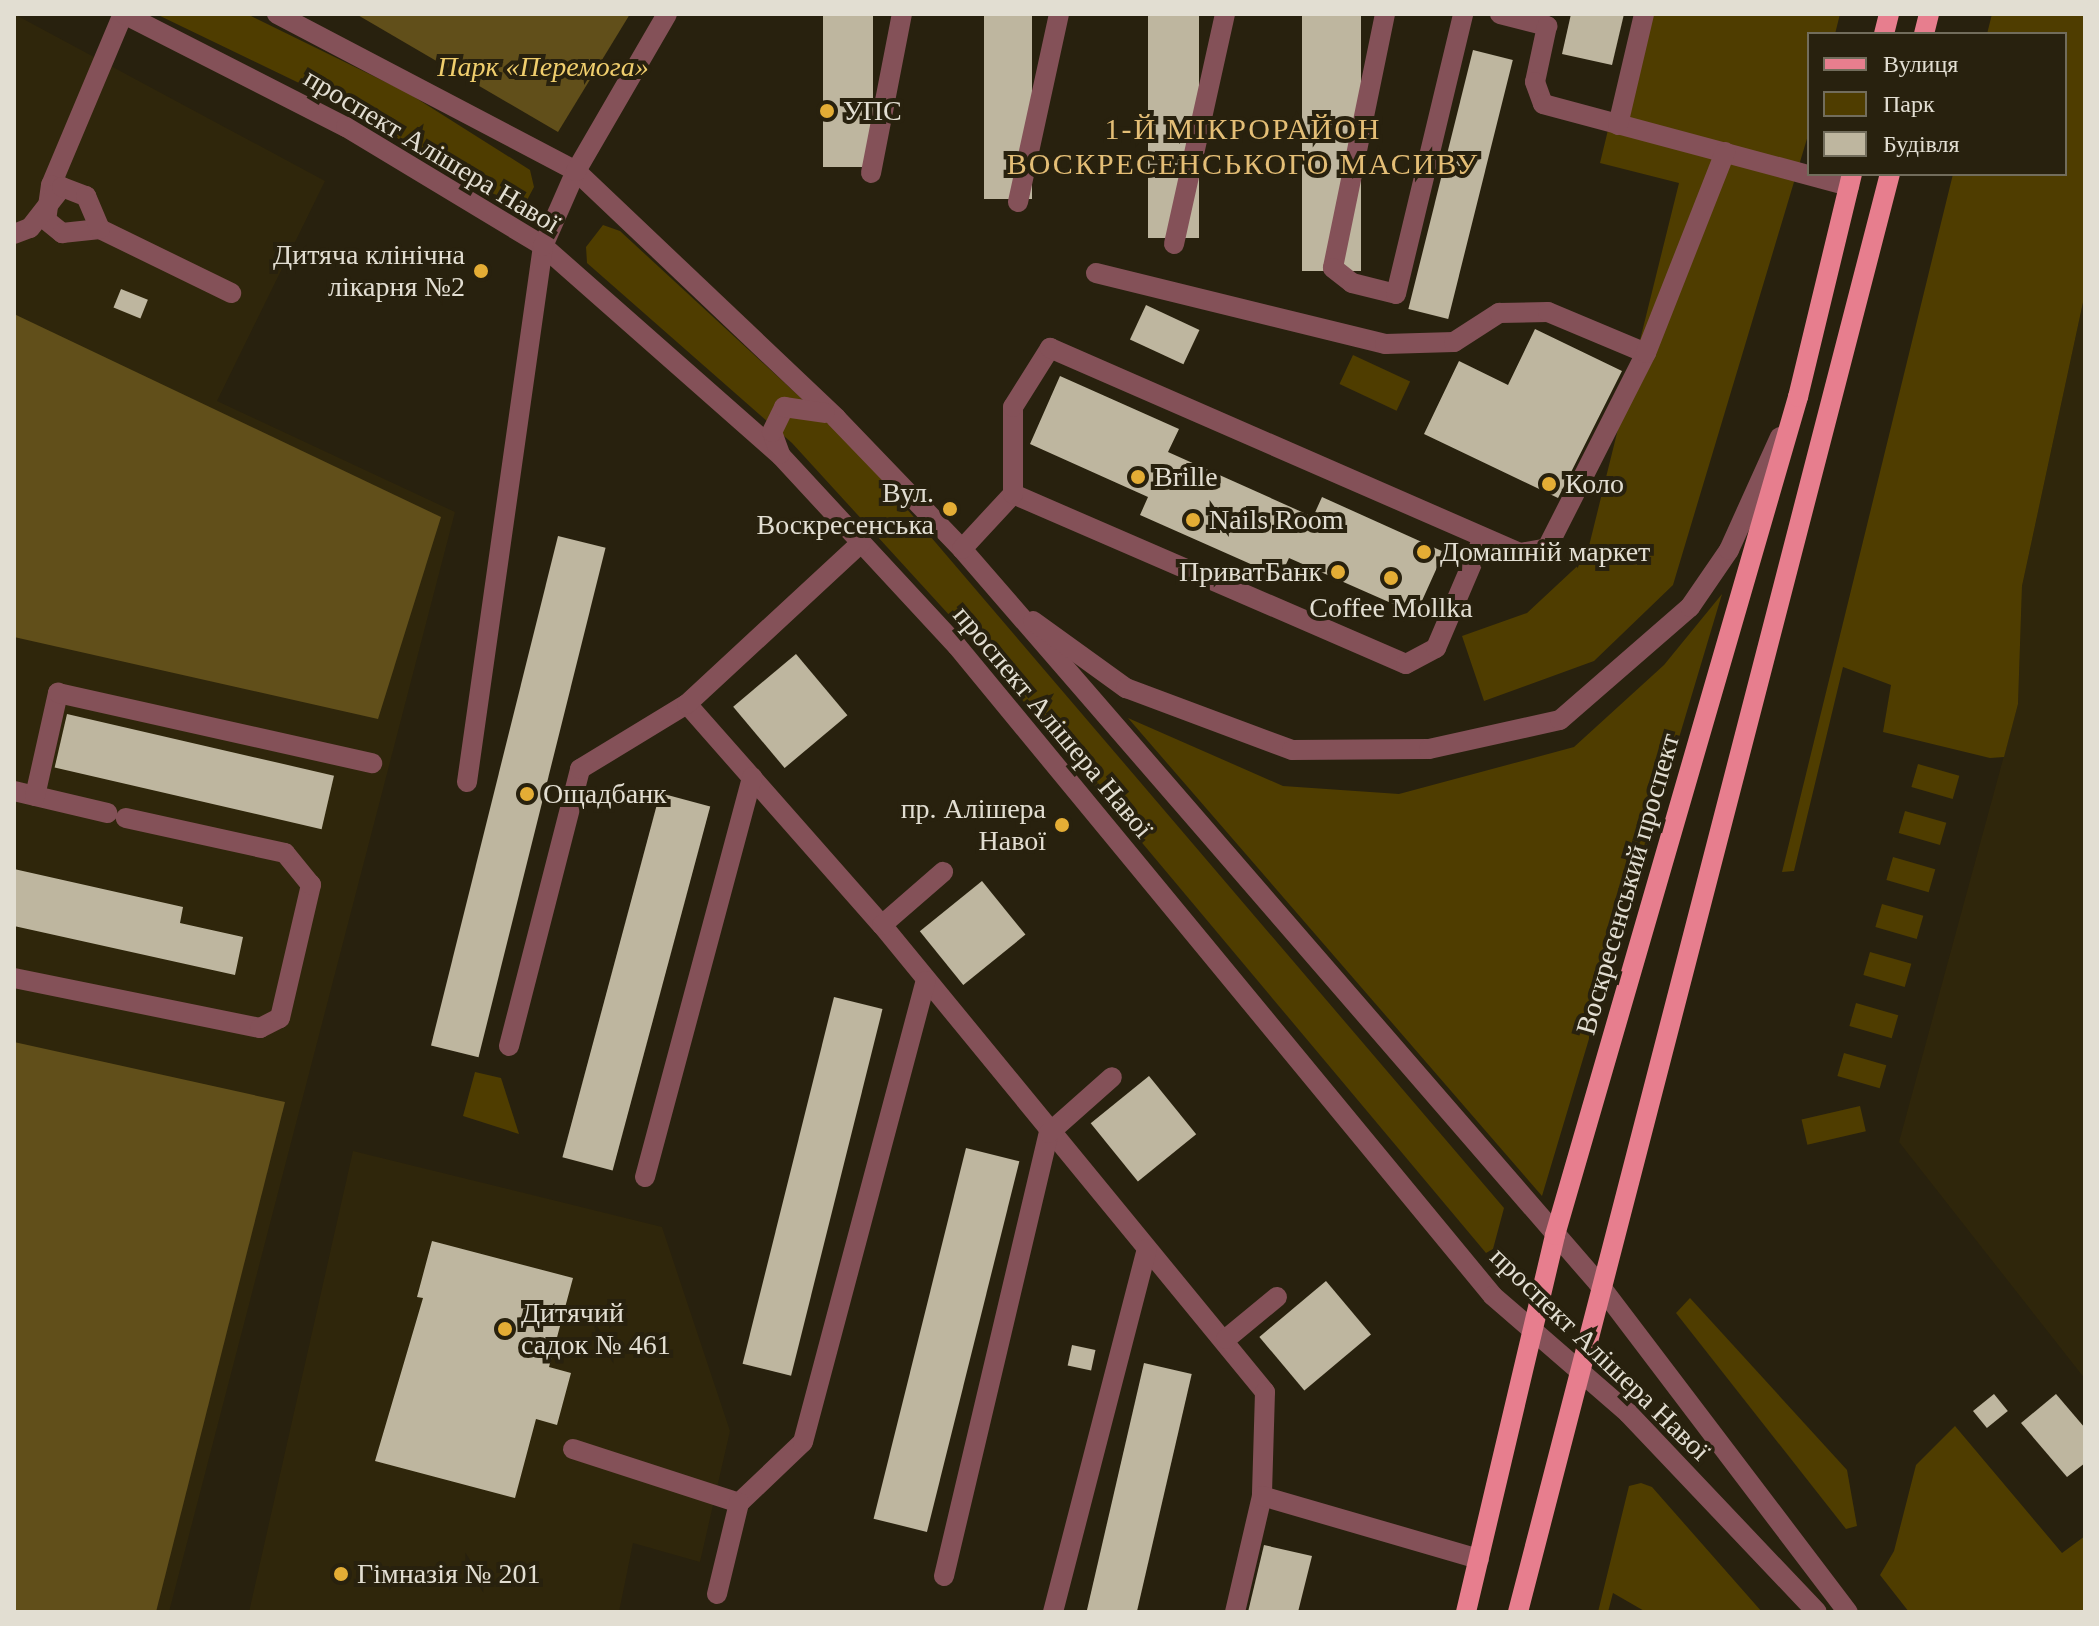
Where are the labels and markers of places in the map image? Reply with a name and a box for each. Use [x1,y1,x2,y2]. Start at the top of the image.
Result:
place label: УПС [843,94,902,128]
marker: УПС [818,102,836,120]
place label: Дитяча клінічна лікарня №2 [273,238,465,304]
marker: Дитяча клінічна лікарня №2 [472,262,490,280]
place label: Brille [1154,460,1218,494]
place label: Коло [1565,467,1624,501]
marker: Brille [1129,468,1147,486]
marker: Коло [1540,475,1558,493]
place label: Вул. Воскресенська [756,476,934,542]
marker: Вул. Воскресенська [941,500,959,518]
place label: Nails Room [1209,503,1344,537]
marker: Nails Room [1184,511,1202,529]
place label: Домашній маркет [1440,535,1650,569]
marker: Домашній маркет [1415,543,1433,561]
place label: ПриватБанк [1179,555,1322,589]
marker: ПриватБанк [1329,563,1347,581]
marker: Coffee Mollka [1382,569,1400,587]
place label: Coffee Mollka [1309,591,1473,625]
place label: Ощадбанк [543,777,667,811]
marker: Ощадбанк [518,785,536,803]
place label: пр. Алішера Навої [901,792,1046,858]
marker: пр. Алішера Навої [1053,816,1071,834]
place label: Дитячий садок № 461 [521,1296,671,1362]
marker: Дитячий садок № 461 [496,1320,514,1338]
place label: Гімназія № 201 [357,1557,541,1591]
marker: Гімназія № 201 [332,1565,350,1583]

